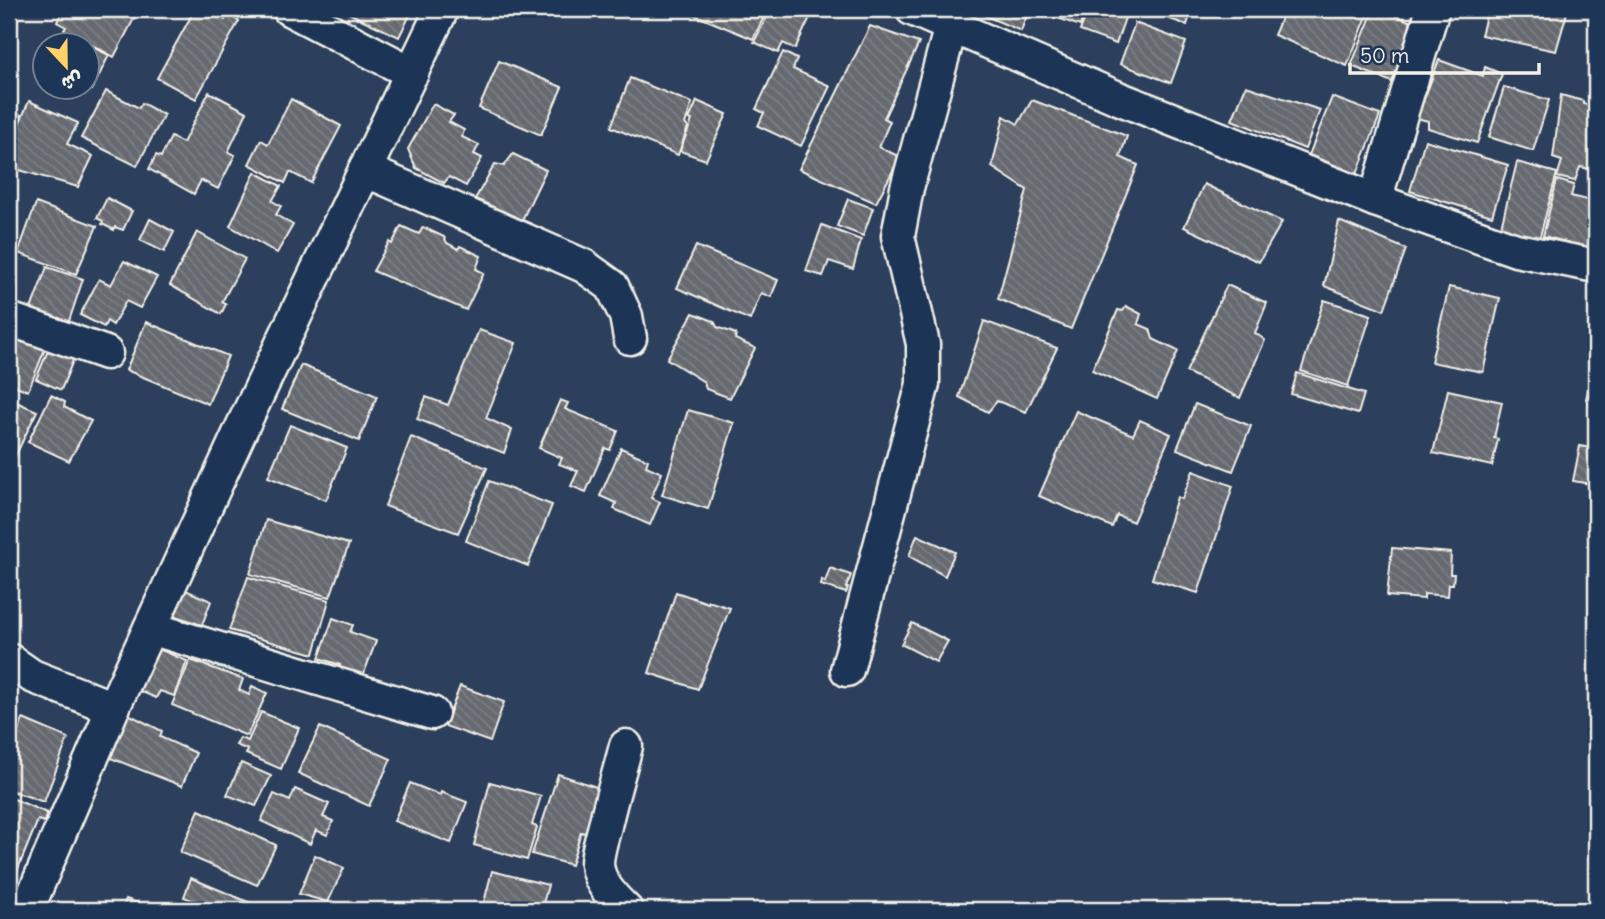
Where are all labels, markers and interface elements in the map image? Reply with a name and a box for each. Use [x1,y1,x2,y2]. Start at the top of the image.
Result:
north arrow [32,32,102,102]
scale bar [1350,32,1538,76]
text: 50 m [1360,42,1409,69]
text: ش [58,67,87,97]

